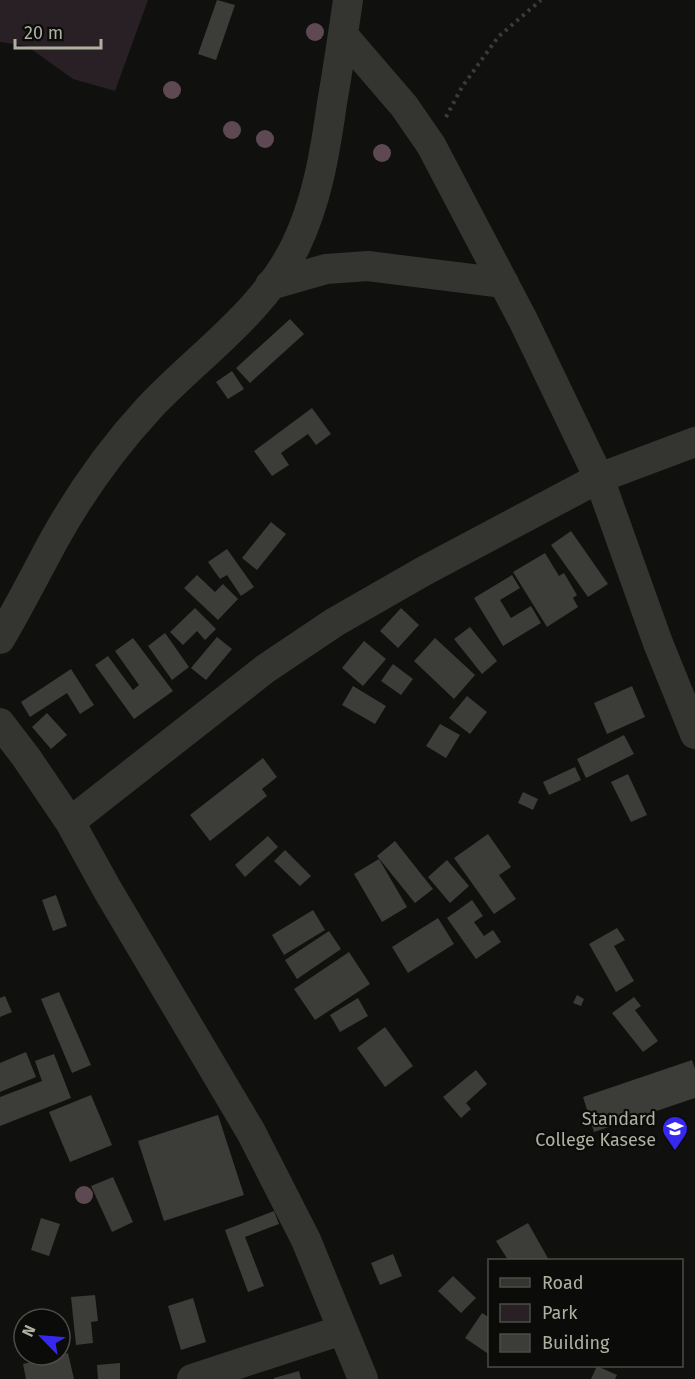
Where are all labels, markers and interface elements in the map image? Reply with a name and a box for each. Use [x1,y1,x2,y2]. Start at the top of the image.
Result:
scale bar [15,12,100,50]
text: 20 m [24,22,63,44]
place label: Standard College Kasese [535,1108,656,1151]
school or university icon: Standard College Kasese [660,1114,690,1152]
legend [488,1259,683,1367]
text: Road [542,1272,584,1294]
text: Park [542,1302,578,1324]
north arrow [12,1307,72,1367]
text: N [18,1322,40,1340]
text: Building [542,1332,610,1354]

